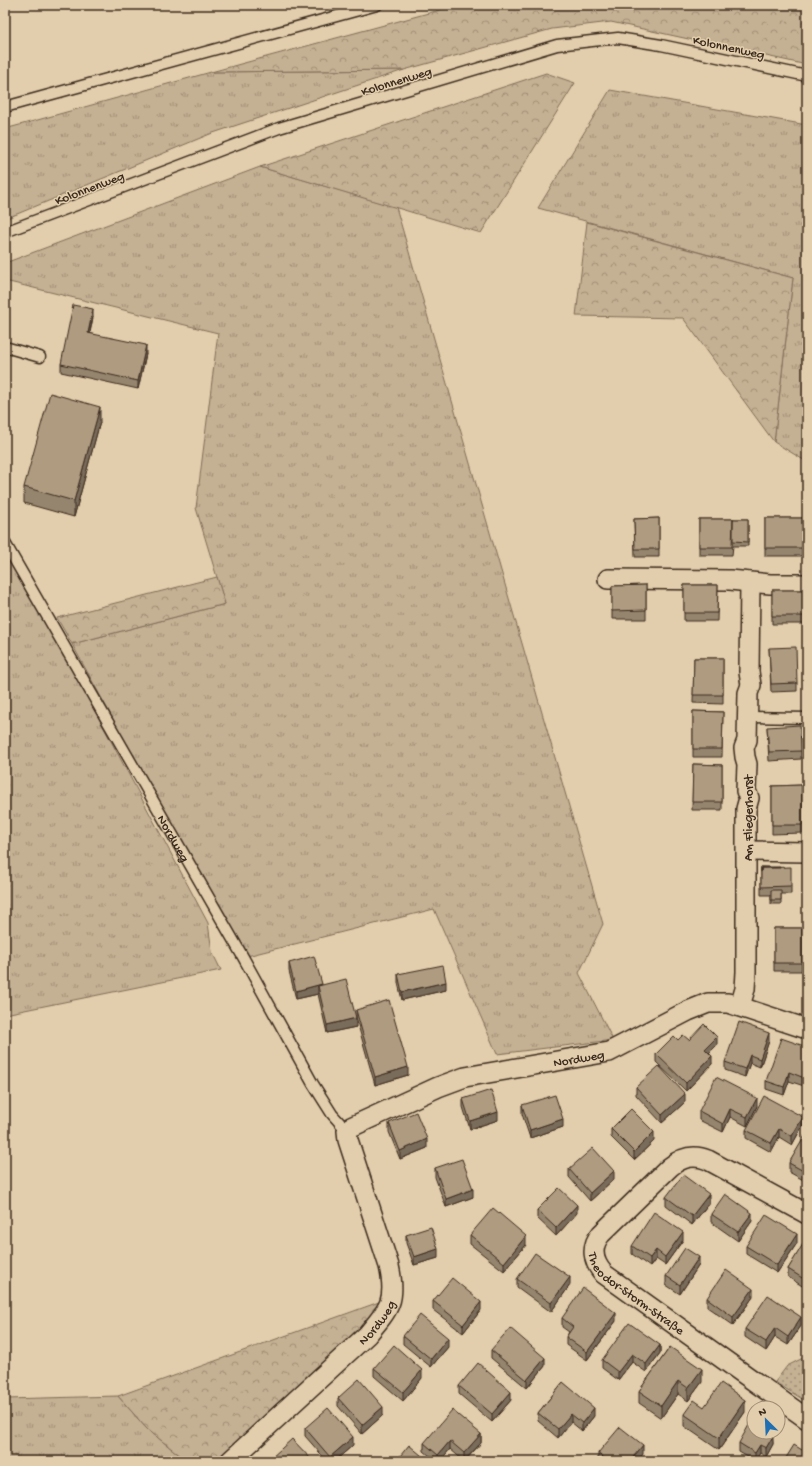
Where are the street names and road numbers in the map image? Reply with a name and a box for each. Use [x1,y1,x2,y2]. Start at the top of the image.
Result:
street label: Kolonnenweg [691,34,766,63]
street label: Kolonnenweg [360,65,434,100]
street label: Kolonnenweg [53,169,127,209]
street label: Am Fliegerhorst [742,773,757,861]
street label: Nordweg [153,813,192,865]
street label: Nordweg [552,1048,606,1072]
street label: Theodor-Storm-Straße [584,1251,687,1339]
street label: Nordweg [356,1299,400,1349]

